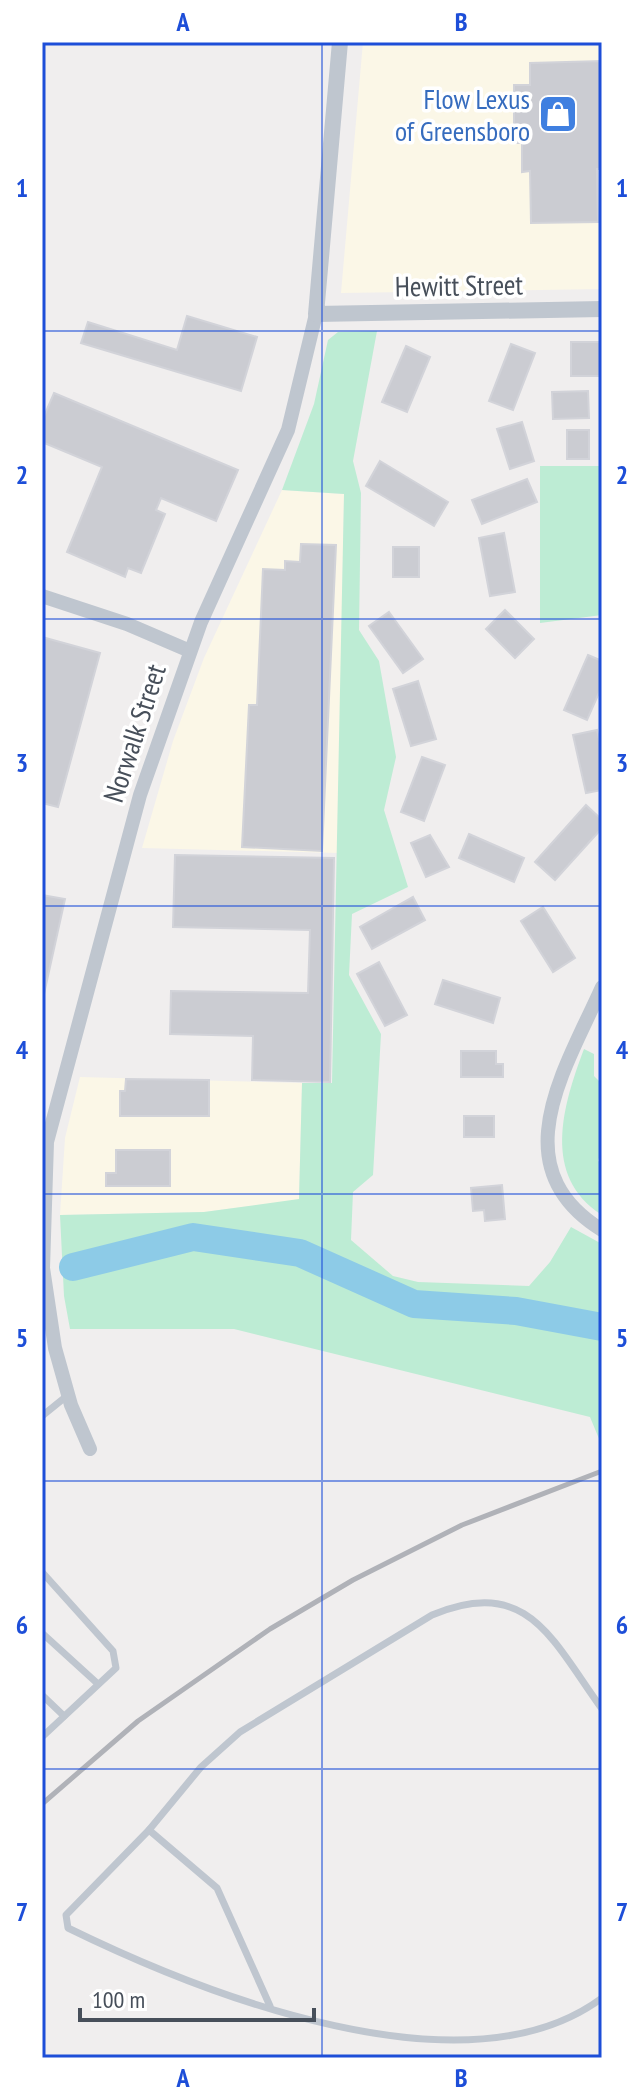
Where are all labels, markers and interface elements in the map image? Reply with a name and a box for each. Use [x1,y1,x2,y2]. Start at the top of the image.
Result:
text: A [175,5,190,38]
text: B [455,5,468,38]
place label: Flow Lexus of Greensboro [395,80,530,149]
shop icon: Flow Lexus of Greensboro [537,93,579,135]
text: 1 [16,171,28,204]
text: 1 [616,171,628,204]
street label: Hewitt Street [395,265,524,305]
text: 2 [16,458,28,491]
text: 2 [616,458,628,491]
street label: Norwalk Street [94,659,174,807]
text: 3 [16,746,28,779]
text: 3 [616,746,628,779]
text: 4 [16,1033,29,1066]
text: 4 [616,1033,629,1066]
text: 5 [16,1321,28,1354]
text: 5 [616,1321,628,1354]
text: 6 [16,1608,28,1641]
text: 6 [616,1608,628,1641]
text: 7 [16,1895,28,1928]
text: 7 [616,1895,628,1928]
scale bar [80,1972,314,2022]
text: 100 m [92,1984,145,2015]
text: A [175,2061,190,2094]
text: B [455,2061,468,2094]

